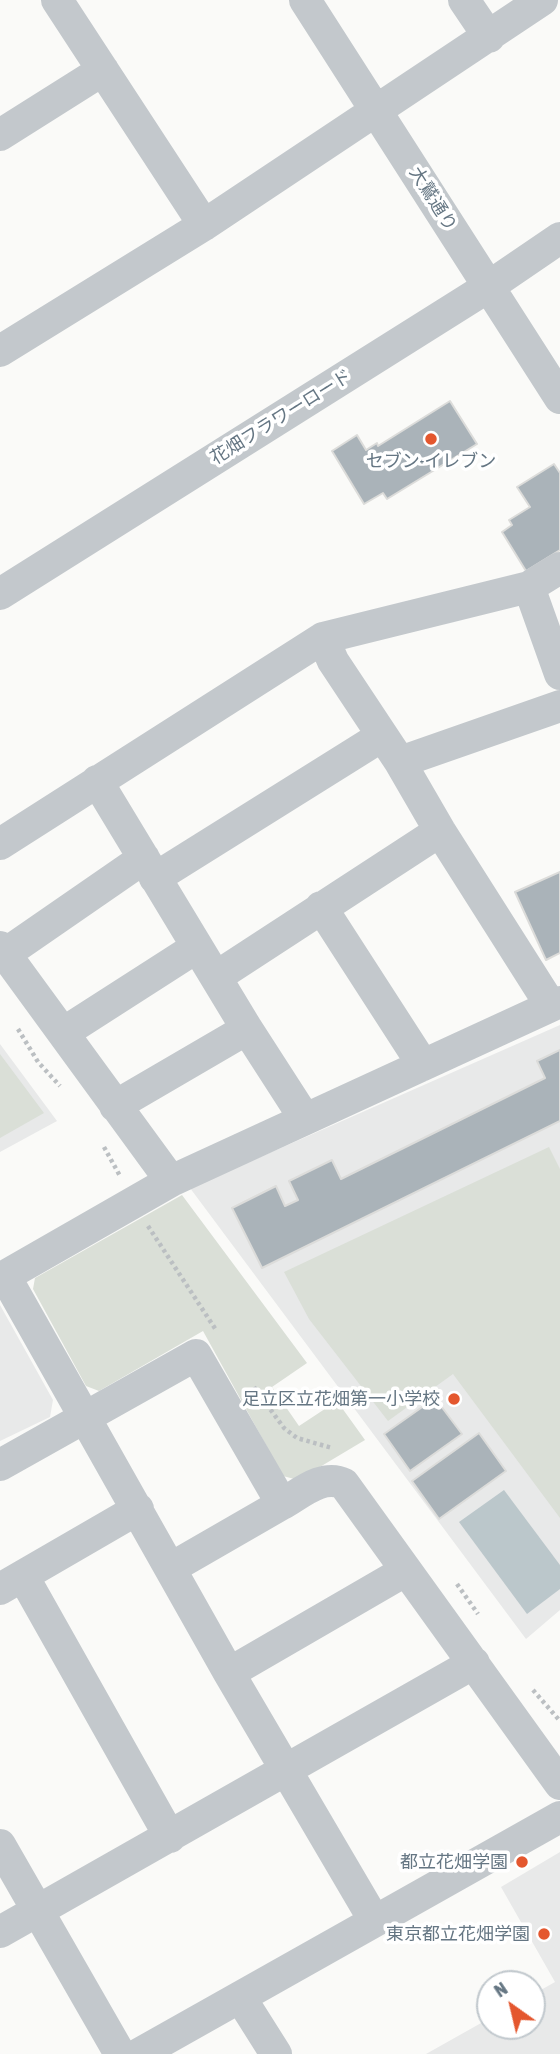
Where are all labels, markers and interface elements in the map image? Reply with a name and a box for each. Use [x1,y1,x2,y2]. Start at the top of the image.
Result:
street label: 大鷲通り [405,163,461,235]
street label: 花畑フラワーロード [207,365,355,469]
marker: セブン-イレブン [423,431,439,447]
place label: セブン-イレブン [366,450,496,472]
place label: 足立区立花畑第一小学校 [242,1388,440,1410]
marker: 足立区立花畑第一小学校 [446,1391,462,1407]
place label: 都立花畑学園 [400,1851,508,1873]
marker: 都立花畑学園 [514,1854,530,1870]
place label: 東京都立花畑学園 [386,1923,530,1945]
marker: 東京都立花畑学園 [536,1926,552,1942]
north arrow [476,1970,546,2040]
text: N [490,1977,511,2002]

